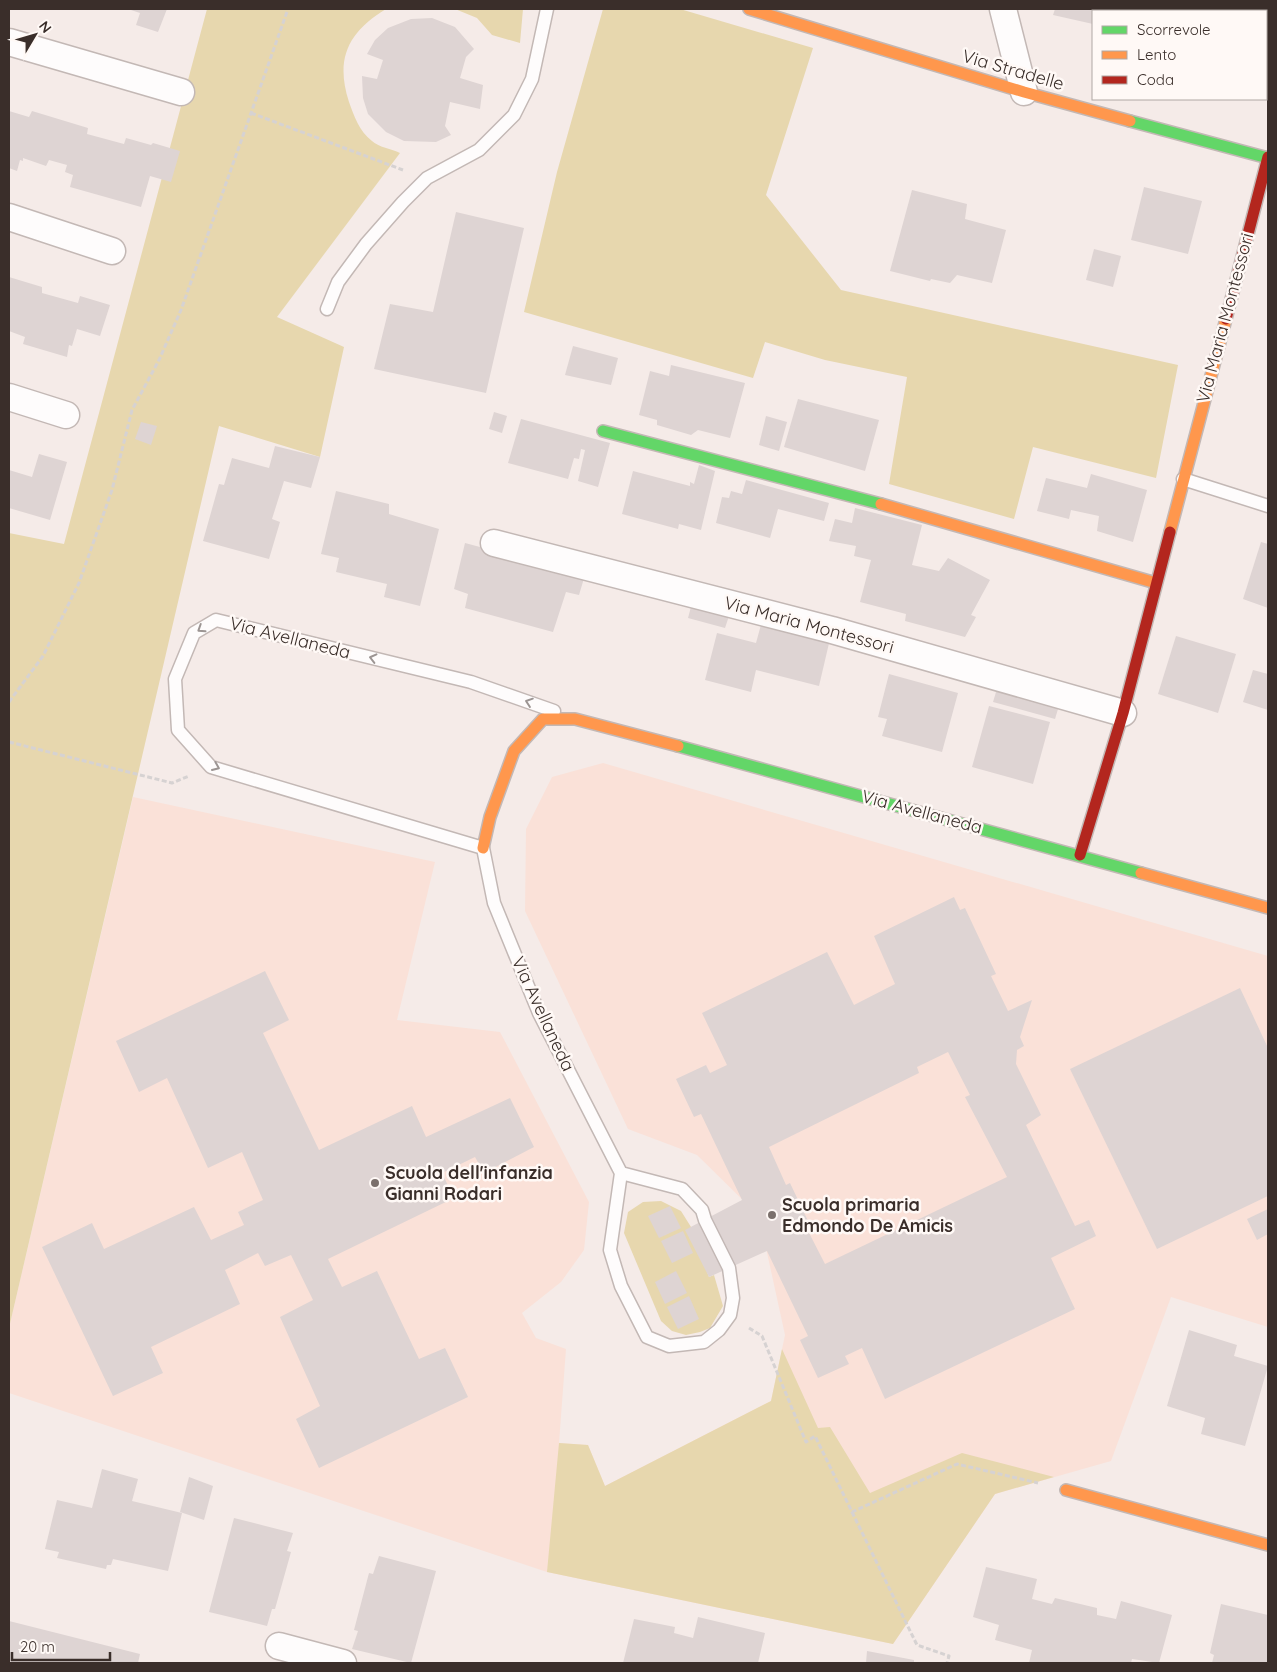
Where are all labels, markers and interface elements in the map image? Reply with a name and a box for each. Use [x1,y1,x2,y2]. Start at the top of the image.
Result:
north arrow [10,10,60,60]
legend [1092,10,1267,100]
text: N [35,17,56,37]
text: Scorrevole [1137,20,1211,39]
street label: Via Stradelle [960,44,1067,95]
text: Lento [1137,45,1176,64]
text: Coda [1137,70,1174,89]
street label: Via Maria Montessori [1191,230,1258,405]
street label: Via Maria Montessori [722,591,897,658]
street label: Via Avellaneda [227,611,353,664]
one-way arrow [197,623,206,633]
one-way arrow [369,653,378,664]
one-way arrow [525,698,534,708]
one-way arrow [211,761,220,772]
street label: Via Avellaneda [859,784,985,839]
street label: Via Avellaneda [507,953,580,1075]
place label: Scuola dell'infanzia Gianni Rodari [385,1161,553,1205]
marker: Scuola dell'infanzia Gianni Rodari [369,1177,381,1189]
place label: Scuola primaria Edmondo De Amicis [782,1193,953,1237]
marker: Scuola primaria Edmondo De Amicis [766,1209,778,1221]
scale bar [12,1630,110,1662]
text: 20 m [20,1637,55,1656]

